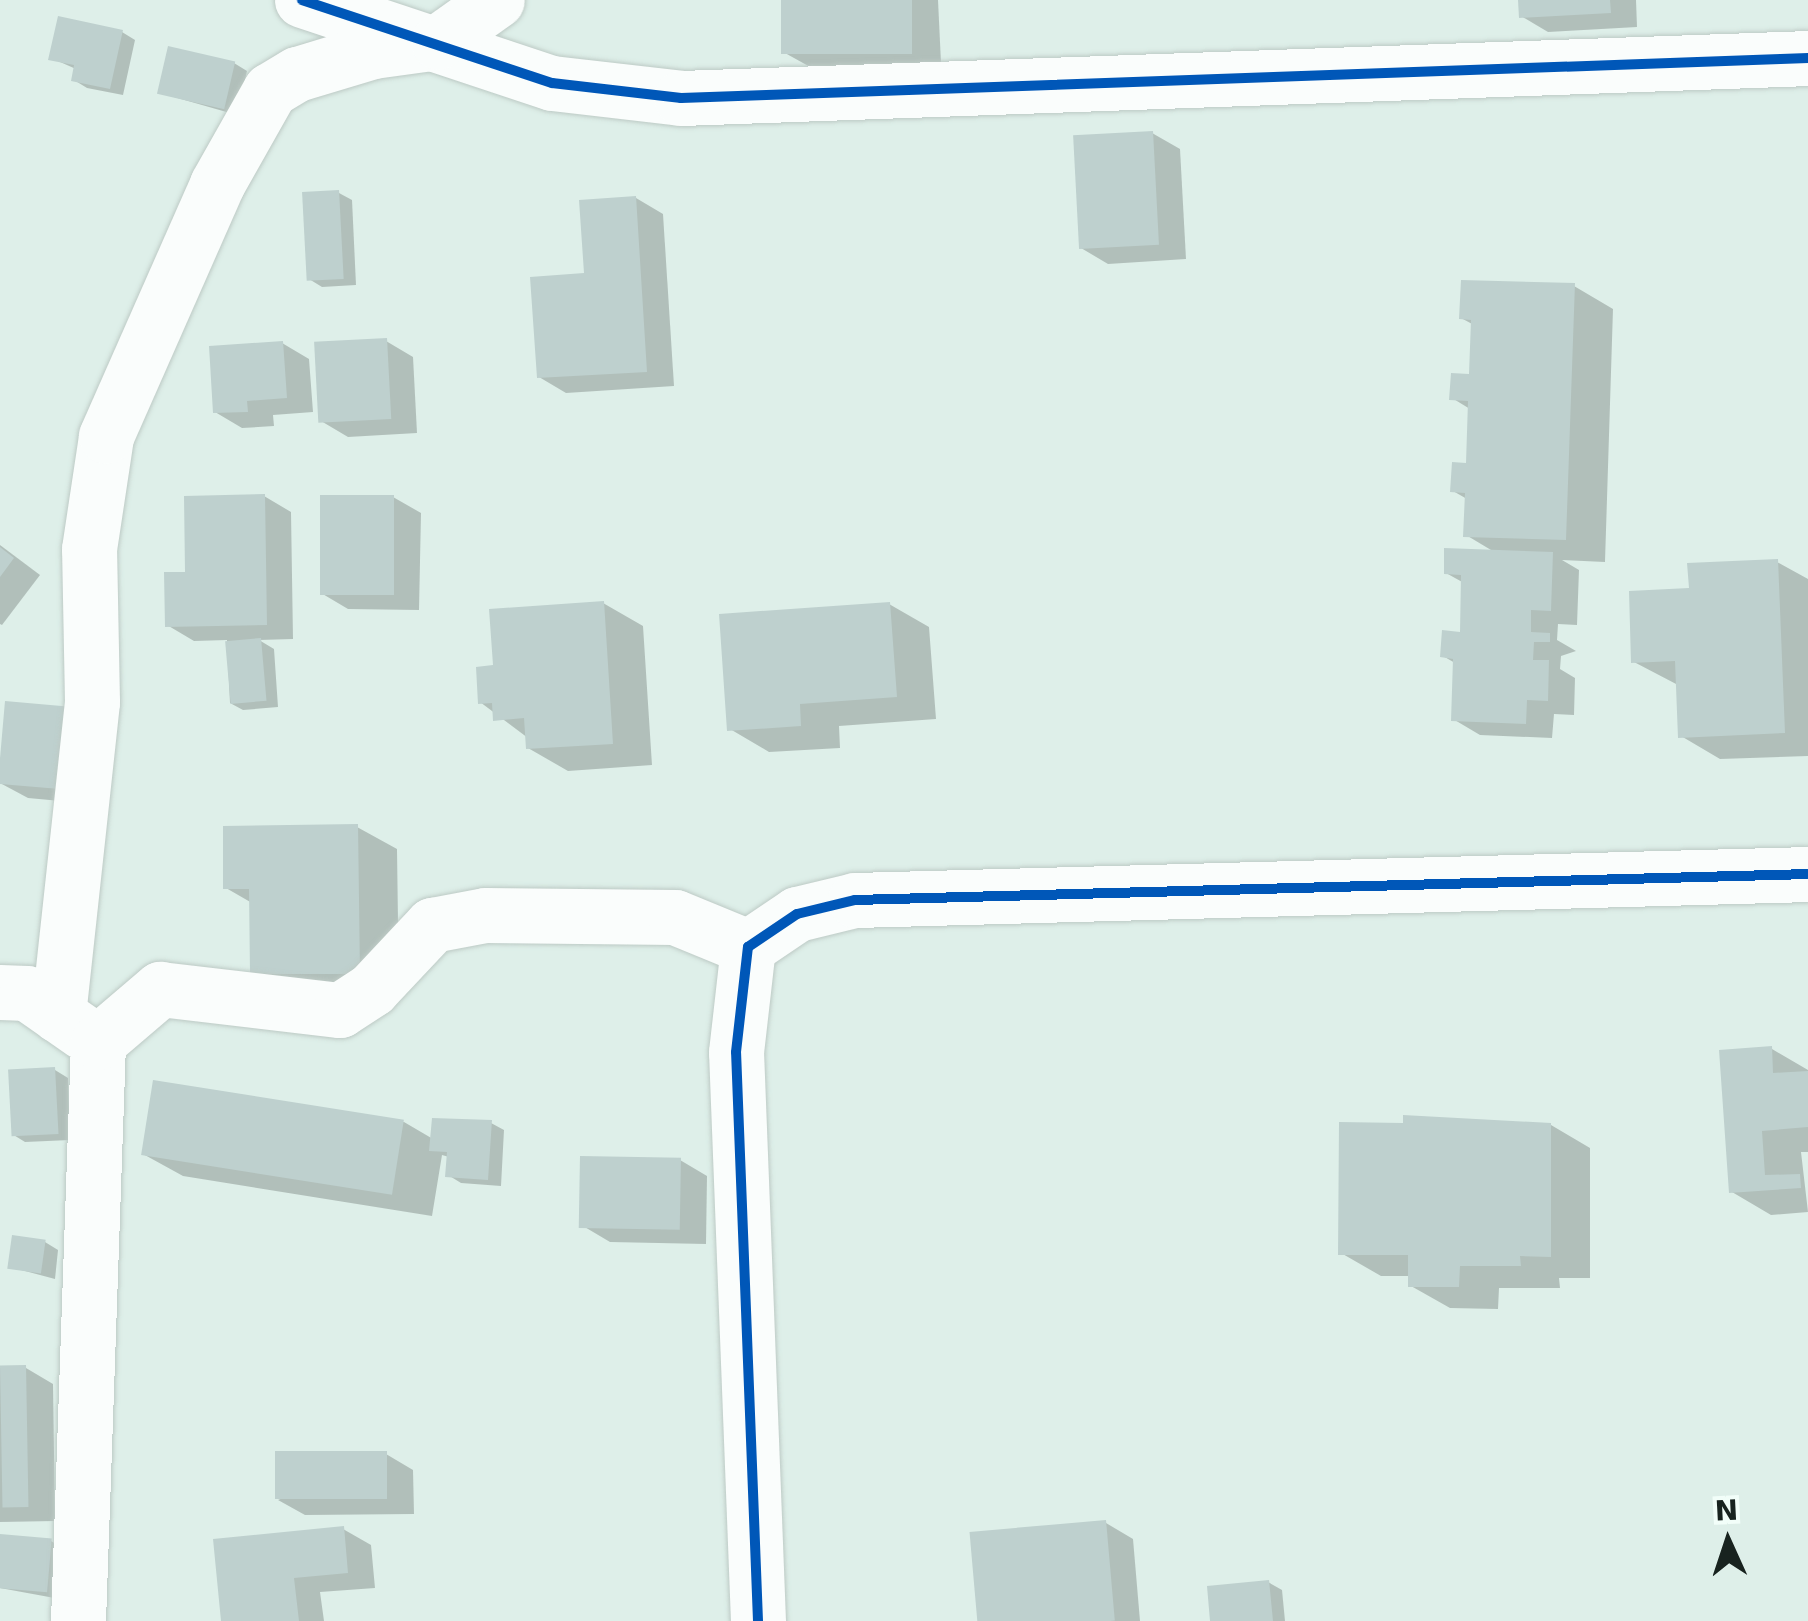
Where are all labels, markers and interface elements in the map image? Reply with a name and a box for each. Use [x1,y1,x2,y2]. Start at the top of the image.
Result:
north arrow [1678,1491,1778,1591]
text: N [1714,1493,1739,1528]

